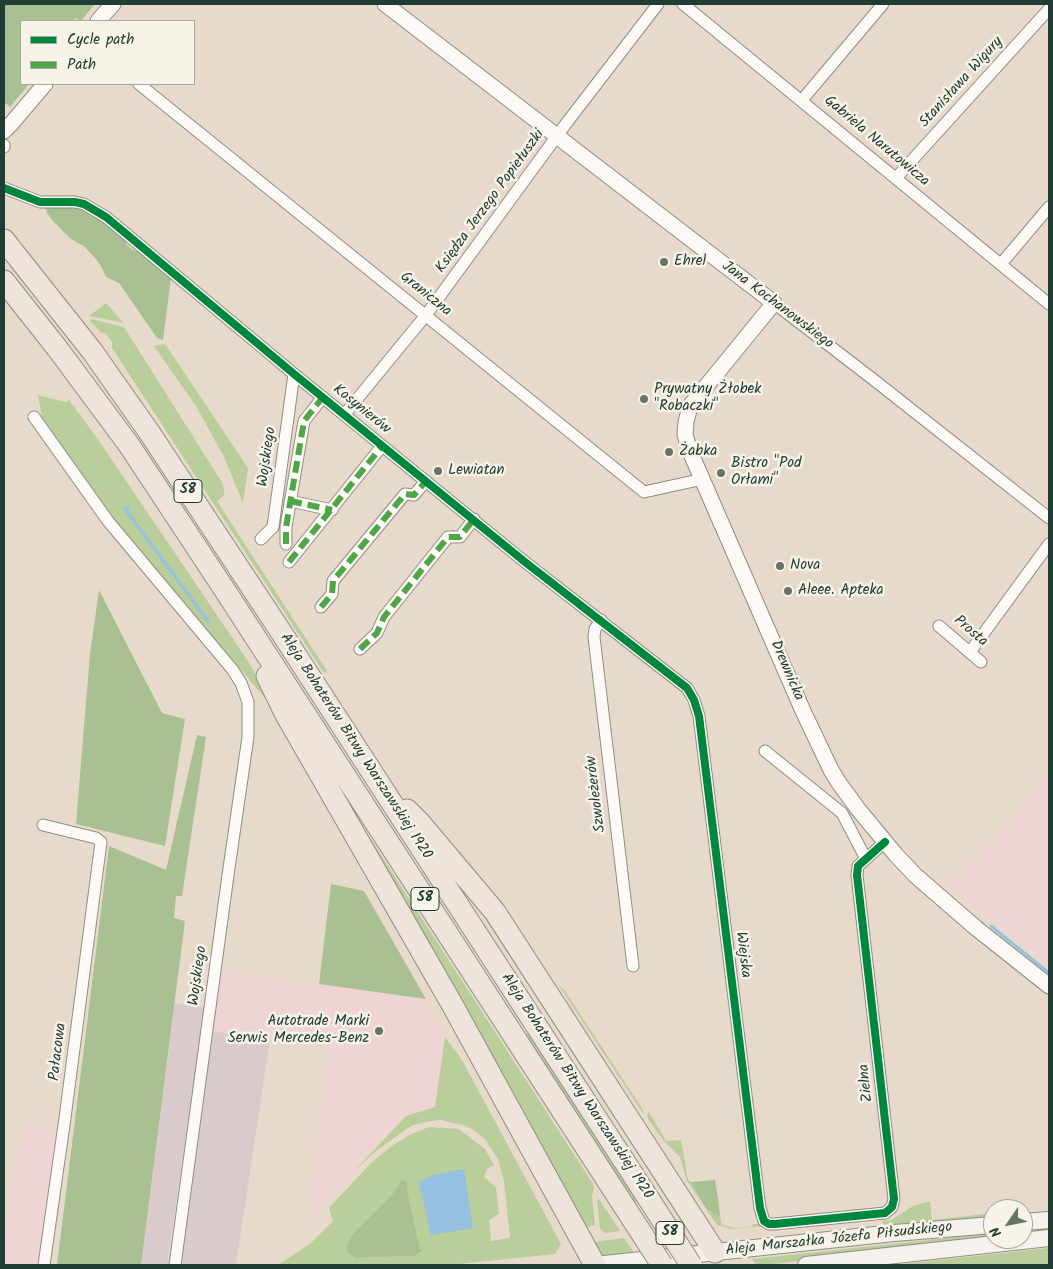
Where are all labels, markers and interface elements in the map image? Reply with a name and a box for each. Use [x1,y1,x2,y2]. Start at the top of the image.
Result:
legend [20,20,195,85]
text: Cycle path [67,28,134,52]
street label: Stanisława Wigury [916,34,1008,132]
text: Path [67,53,96,77]
street label: Gabriela Narutowicza [820,93,932,191]
street label: Księdza Jerzego Popiełuszki [433,127,549,277]
place label: Ehrel [674,253,706,271]
marker: Ehrel [658,256,670,268]
street label: Jana Kochanowskiego [718,258,836,354]
street label: Graniczna [396,269,454,321]
street label: Kosynierów [328,381,394,439]
place label: Prywatny Żłobek "Robaczki" [654,381,761,416]
marker: Prywatny Żłobek "Robaczki" [638,393,650,405]
street label: Wojskiego [255,426,281,488]
place label: Żabka [679,443,717,461]
marker: Żabka [663,446,675,458]
place label: Bistro "Pod Orłami" [731,455,801,490]
place label: Lewiatan [448,462,504,480]
marker: Lewiatan [432,465,444,477]
marker: Bistro "Pod Orłami" [715,467,727,479]
road number: S8 [174,480,202,502]
place label: Nova [790,557,820,575]
marker: Nova [774,560,786,572]
place label: Aleee. Apteka [798,582,884,600]
marker: Aleee. Apteka [782,585,794,597]
street label: Prosta [949,613,991,651]
street label: Aleja Bohaterów Bitwy Warszawskiej 1920 [275,631,435,863]
street label: Drewnicka [765,638,807,704]
street label: Szwoleżerów [583,755,611,833]
road number: S8 [411,888,439,911]
street label: Wiejska [730,931,754,979]
street label: Wojskiego [186,945,212,1007]
street label: Aleja Bohaterów Bitwy Warszawskiej 1920 [496,971,656,1203]
place label: Autotrade Marki Serwis Mercedes-Benz [228,1013,369,1048]
street label: Pałacowa [47,1022,71,1082]
marker: Autotrade Marki Serwis Mercedes-Benz [373,1025,385,1037]
street label: Zielna [856,1063,878,1103]
north arrow [983,1199,1033,1249]
street label: Aleja Marszałka Józefa Piłsudskiego [725,1219,953,1261]
road number: S8 [656,1222,684,1244]
text: N [985,1222,1008,1241]

